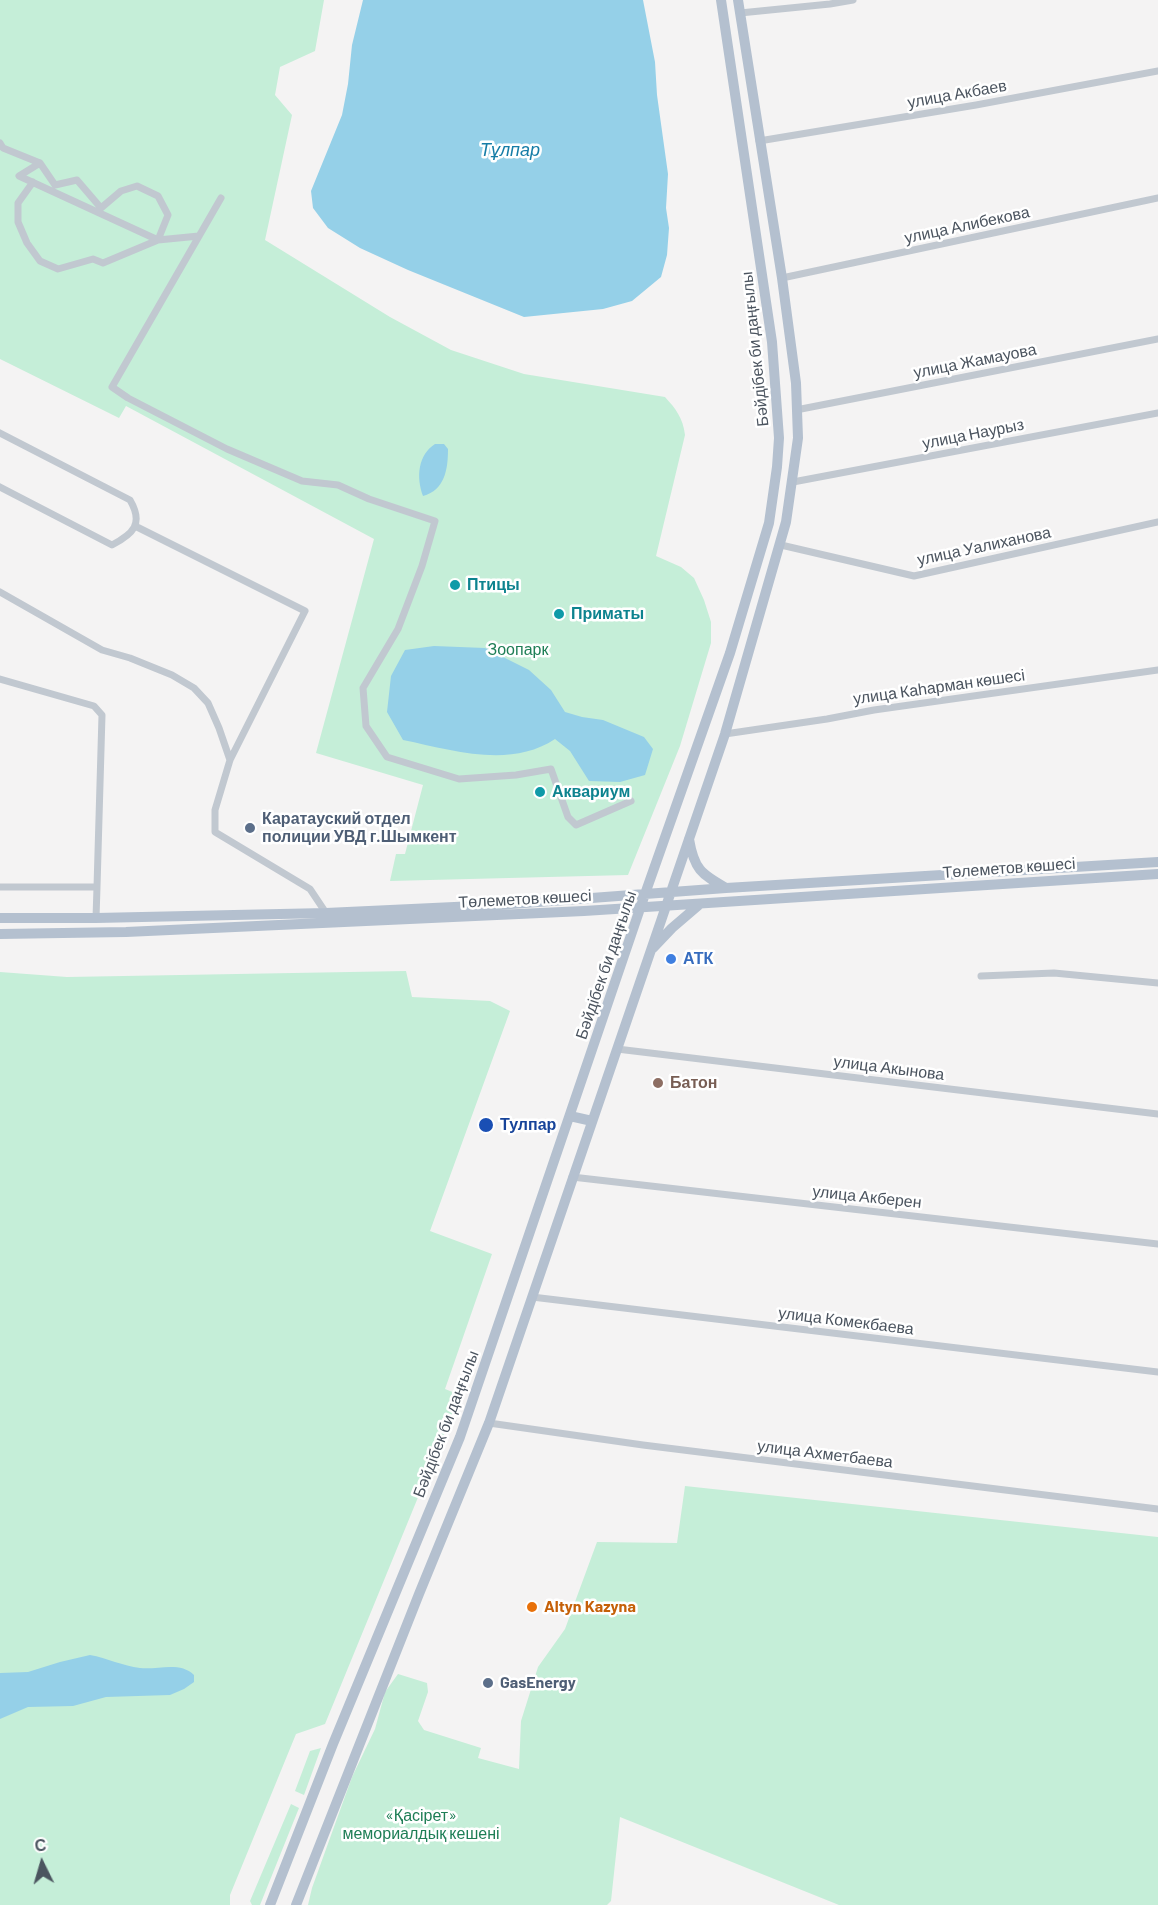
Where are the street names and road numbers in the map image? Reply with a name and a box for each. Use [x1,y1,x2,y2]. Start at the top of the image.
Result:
street label: улица Акбаев [906,76,1008,112]
street label: улица Алибекова [903,202,1031,248]
street label: Бәйдібек би даңғылы [737,270,773,428]
street label: улица Жамауова [912,340,1038,382]
street label: улица Наурыз [921,415,1025,453]
street label: улица Уалиханова [915,522,1053,570]
street label: улица Каһарман көшесі [852,665,1026,709]
street label: Төлеметов көшесі [942,854,1076,882]
street label: Төлеметов көшесі [458,886,592,912]
street label: Бәйдібек би даңғылы [572,888,640,1042]
street label: улица Акынова [833,1052,945,1084]
street label: улица Акберен [811,1182,923,1212]
street label: улица Комекбаева [777,1303,915,1339]
street label: Бәйдібек би даңғылы [409,1348,483,1500]
street label: улица Ахметбаева [756,1436,894,1472]

